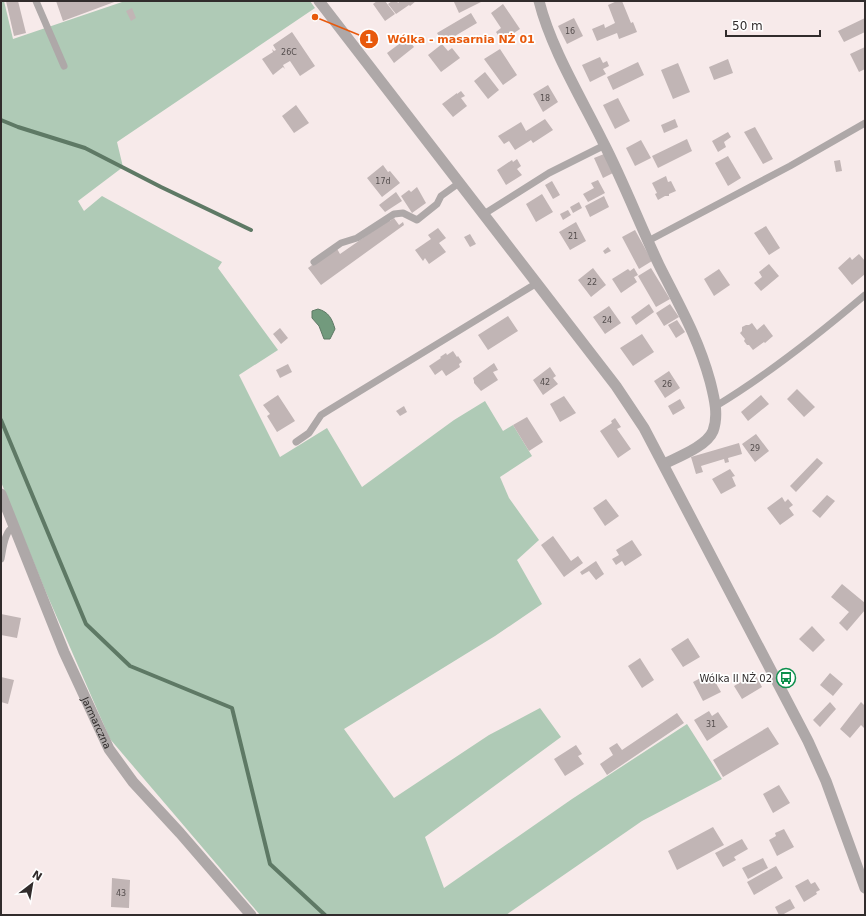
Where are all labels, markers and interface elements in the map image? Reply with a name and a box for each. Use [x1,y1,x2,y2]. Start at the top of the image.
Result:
scale bar [726,12,820,38]
text: 50 m [732,19,763,33]
house number: 16 [565,27,575,36]
callout: Wólka - masarnia NŻ 01 [359,28,542,51]
text: 1 [365,32,373,46]
text: Wólka - masarnia NŻ 01 [387,32,535,46]
house number: 26C [281,48,297,57]
house number: 18 [540,94,550,103]
house number: 17d [375,177,391,186]
house number: 21 [568,232,578,241]
house number: 22 [587,278,597,287]
house number: 24 [602,316,612,325]
house number: 42 [540,378,550,387]
house number: 26 [662,380,672,389]
house number: 29 [750,444,760,453]
bus stop icon: Wólka II NŻ 02 [775,667,797,689]
place label: Wólka II NŻ 02 [700,672,772,684]
street label: Jarmarczna [80,694,114,750]
house number: 31 [706,720,716,729]
north arrow [12,864,52,904]
text: N [30,868,44,884]
house number: 43 [116,889,126,898]

